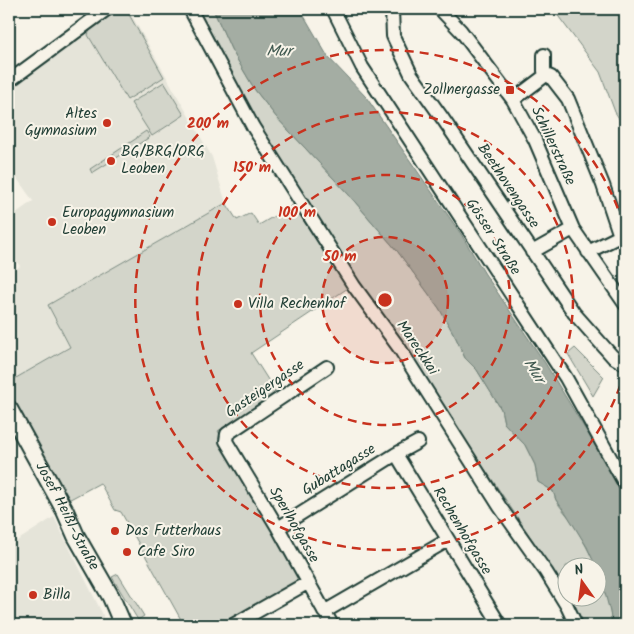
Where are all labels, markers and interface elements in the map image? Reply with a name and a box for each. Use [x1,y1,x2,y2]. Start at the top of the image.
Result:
water label: Mur [266,39,296,64]
place label: Zollnergasse [423,78,500,102]
marker: Zollnergasse [504,84,516,96]
place label: Altes Gymnasium [25,102,98,143]
street label: Schillerstraße [524,102,582,190]
text: 200 m [187,112,229,136]
marker: Altes Gymnasium [101,117,113,129]
street label: Beethovengasse [471,138,546,234]
place label: BG/BRG/ORG Leoben [121,140,205,181]
marker: BG/BRG/ORG Leoben [105,155,117,167]
text: 150 m [233,156,271,180]
street label: Gösser Straße [459,194,527,281]
place label: Europagymnasium Leoben [62,201,174,242]
text: 100 m [278,201,316,225]
marker: Europagymnasium Leoben [46,216,58,228]
text: 50 m [322,245,357,269]
centre of rings [376,291,394,309]
place label: Villa Rechenhof [248,292,347,316]
marker: Villa Rechenhof [232,298,244,310]
street label: Mareckkai [390,316,445,382]
street label: Gasteigergasse [220,353,310,424]
water label: Mur [517,353,553,392]
street label: Gubattagasse [297,438,381,502]
street label: Josef Heißl-Straße [28,458,106,575]
street label: Sperlhofgasse [262,482,326,568]
street label: Rechenhofgasse [426,482,498,580]
place label: Das Futterhaus [125,519,222,543]
marker: Das Futterhaus [109,525,121,537]
place label: Cafe Siro [137,540,195,564]
marker: Cafe Siro [121,546,133,558]
north arrow [556,556,606,606]
text: N [572,559,586,582]
place label: Billa [43,583,71,607]
marker: Billa [27,589,39,601]

